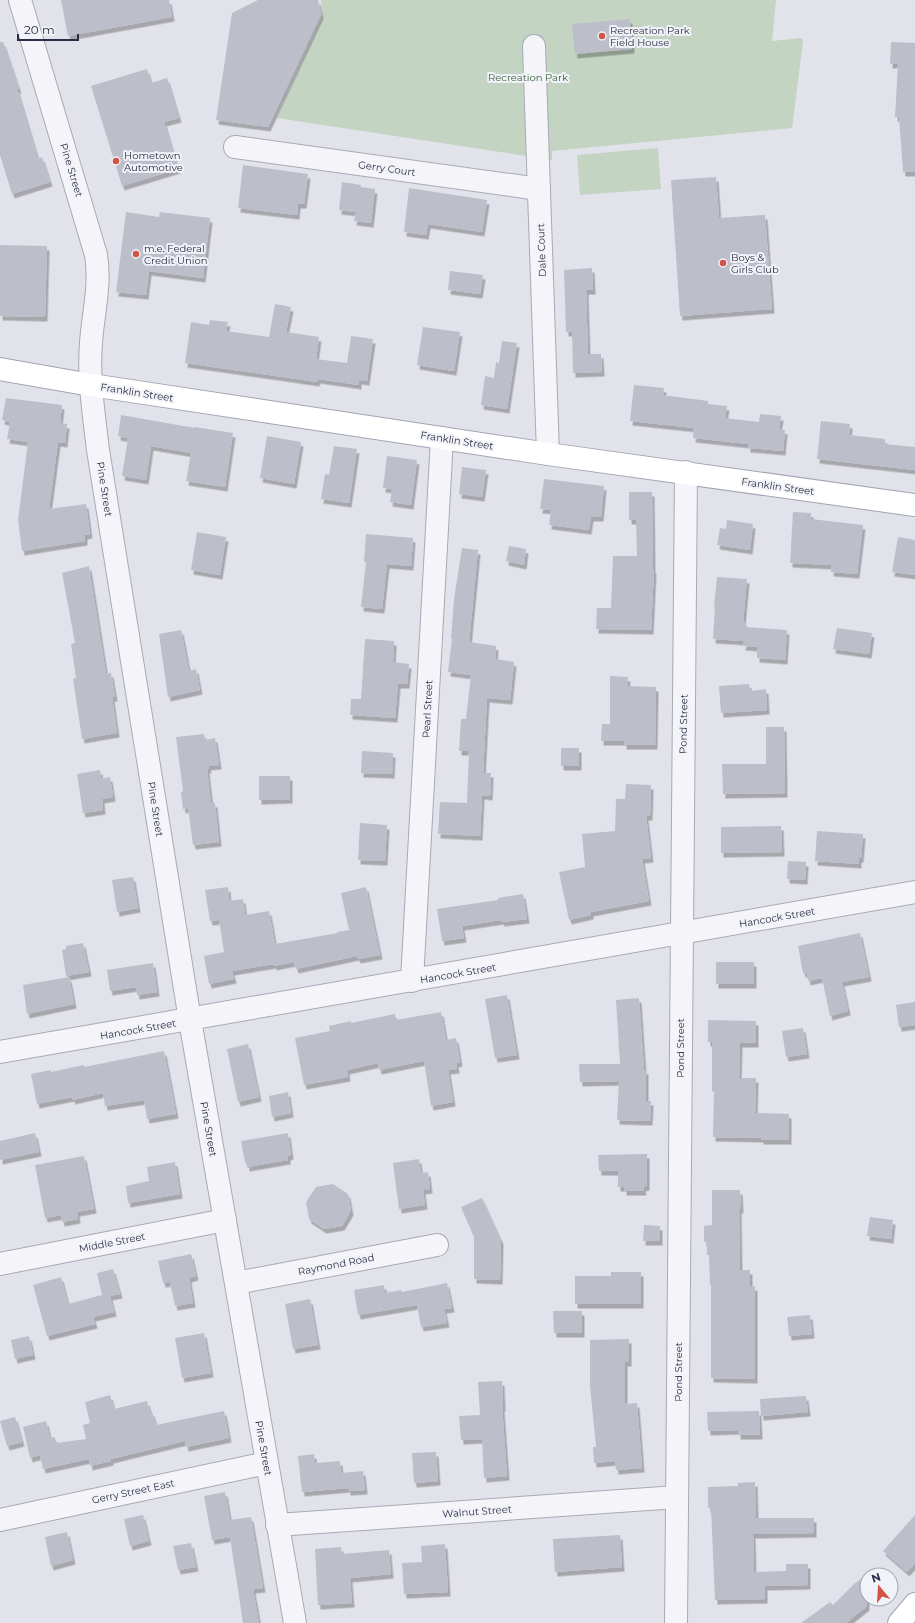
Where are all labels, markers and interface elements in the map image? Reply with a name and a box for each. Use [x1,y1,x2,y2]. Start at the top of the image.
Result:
scale bar [18,16,78,42]
text: 20 m [24,22,55,37]
place label: Recreation Park Field House [610,24,690,49]
marker: Recreation Park Field House [597,31,607,41]
park label: Recreation Park [488,71,568,84]
street label: Pine Street [57,142,86,199]
place label: Hometown Automotive [124,149,183,174]
marker: Hometown Automotive [111,156,121,166]
street label: Gerry Court [357,158,416,179]
street label: Dale Court [534,223,549,277]
place label: m.e. Federal Credit Union [144,242,207,267]
marker: m.e. Federal Credit Union [131,249,141,259]
place label: Boys & Girls Club [731,251,779,276]
marker: Boys & Girls Club [718,258,728,268]
street label: Franklin Street [100,380,174,405]
street label: Franklin Street [420,428,494,453]
street label: Pine Street [94,461,115,518]
street label: Franklin Street [741,475,815,498]
street label: Pearl Street [419,680,436,738]
street label: Pond Street [676,694,691,754]
street label: Pine Street [145,781,166,838]
street label: Hancock Street [738,904,816,931]
street label: Hancock Street [419,960,497,987]
street label: Hancock Street [99,1016,177,1043]
street label: Pond Street [674,1018,687,1078]
street label: Pine Street [197,1101,220,1158]
street label: Middle Street [78,1230,146,1255]
street label: Raymond Road [297,1251,375,1278]
street label: Pond Street [672,1342,685,1402]
street label: Pine Street [252,1420,275,1477]
street label: Gerry Street East [91,1476,176,1507]
street label: Walnut Street [442,1503,512,1520]
north arrow [859,1567,899,1607]
text: N [870,1569,882,1586]

